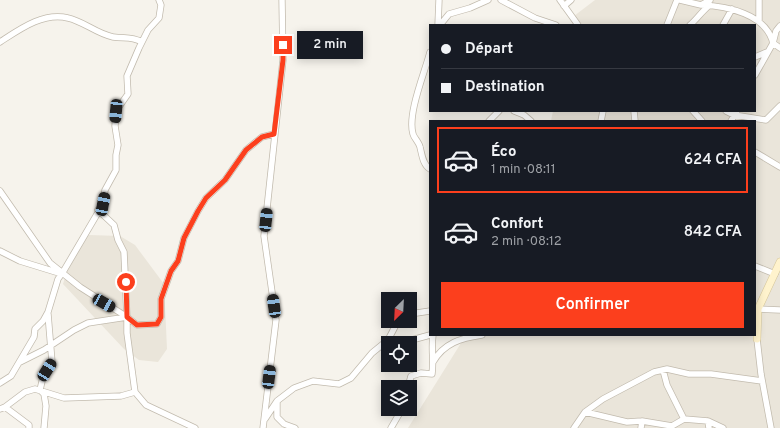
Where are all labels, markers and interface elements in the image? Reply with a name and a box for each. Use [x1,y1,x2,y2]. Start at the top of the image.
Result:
callout: 2 min [297,31,363,59]
route end [274,36,292,54]
text: 2 min [313,37,347,53]
text: Départ [465,40,513,59]
text: Destination [465,78,545,97]
car [109,99,123,123]
icon: car [443,142,479,178]
text: Éco [491,143,516,162]
text: 624 CFA [684,151,742,170]
text: 1 min · 08:11 [491,162,556,178]
car [95,191,111,217]
car [259,207,273,233]
icon: car [443,214,479,250]
text: Confort [491,215,543,234]
text: 842 CFA [684,223,742,242]
text: 2 min · 08:12 [491,234,562,250]
route start [117,273,135,291]
button: Confirmer [441,282,744,328]
car [91,292,117,314]
north arrow [381,292,417,328]
map controls [381,292,417,416]
car [266,293,282,319]
button: locate [381,336,417,372]
car [36,357,58,383]
car [262,364,276,390]
button: layers [381,380,417,416]

